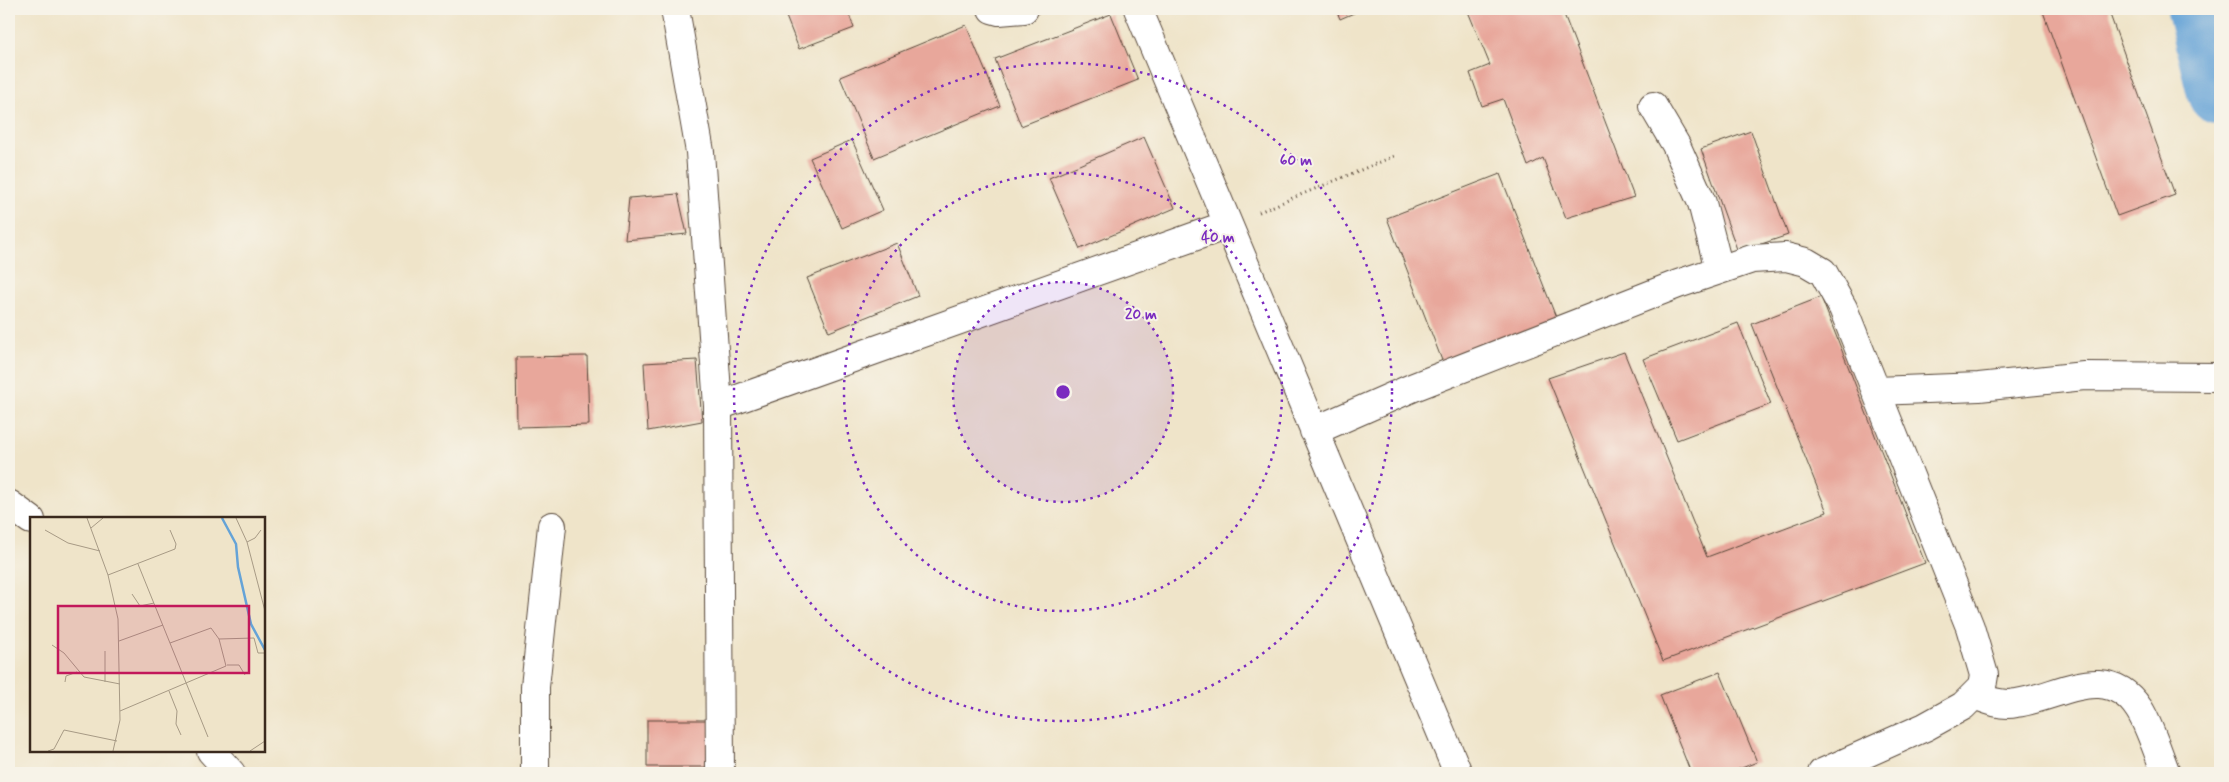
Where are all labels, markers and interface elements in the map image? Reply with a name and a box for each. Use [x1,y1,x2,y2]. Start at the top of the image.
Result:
text: 60 m [1280,151,1312,171]
text: 40 m [1201,228,1235,248]
text: 20 m [1125,305,1157,325]
centre of rings [1054,383,1072,401]
inset map [30,517,265,752]

